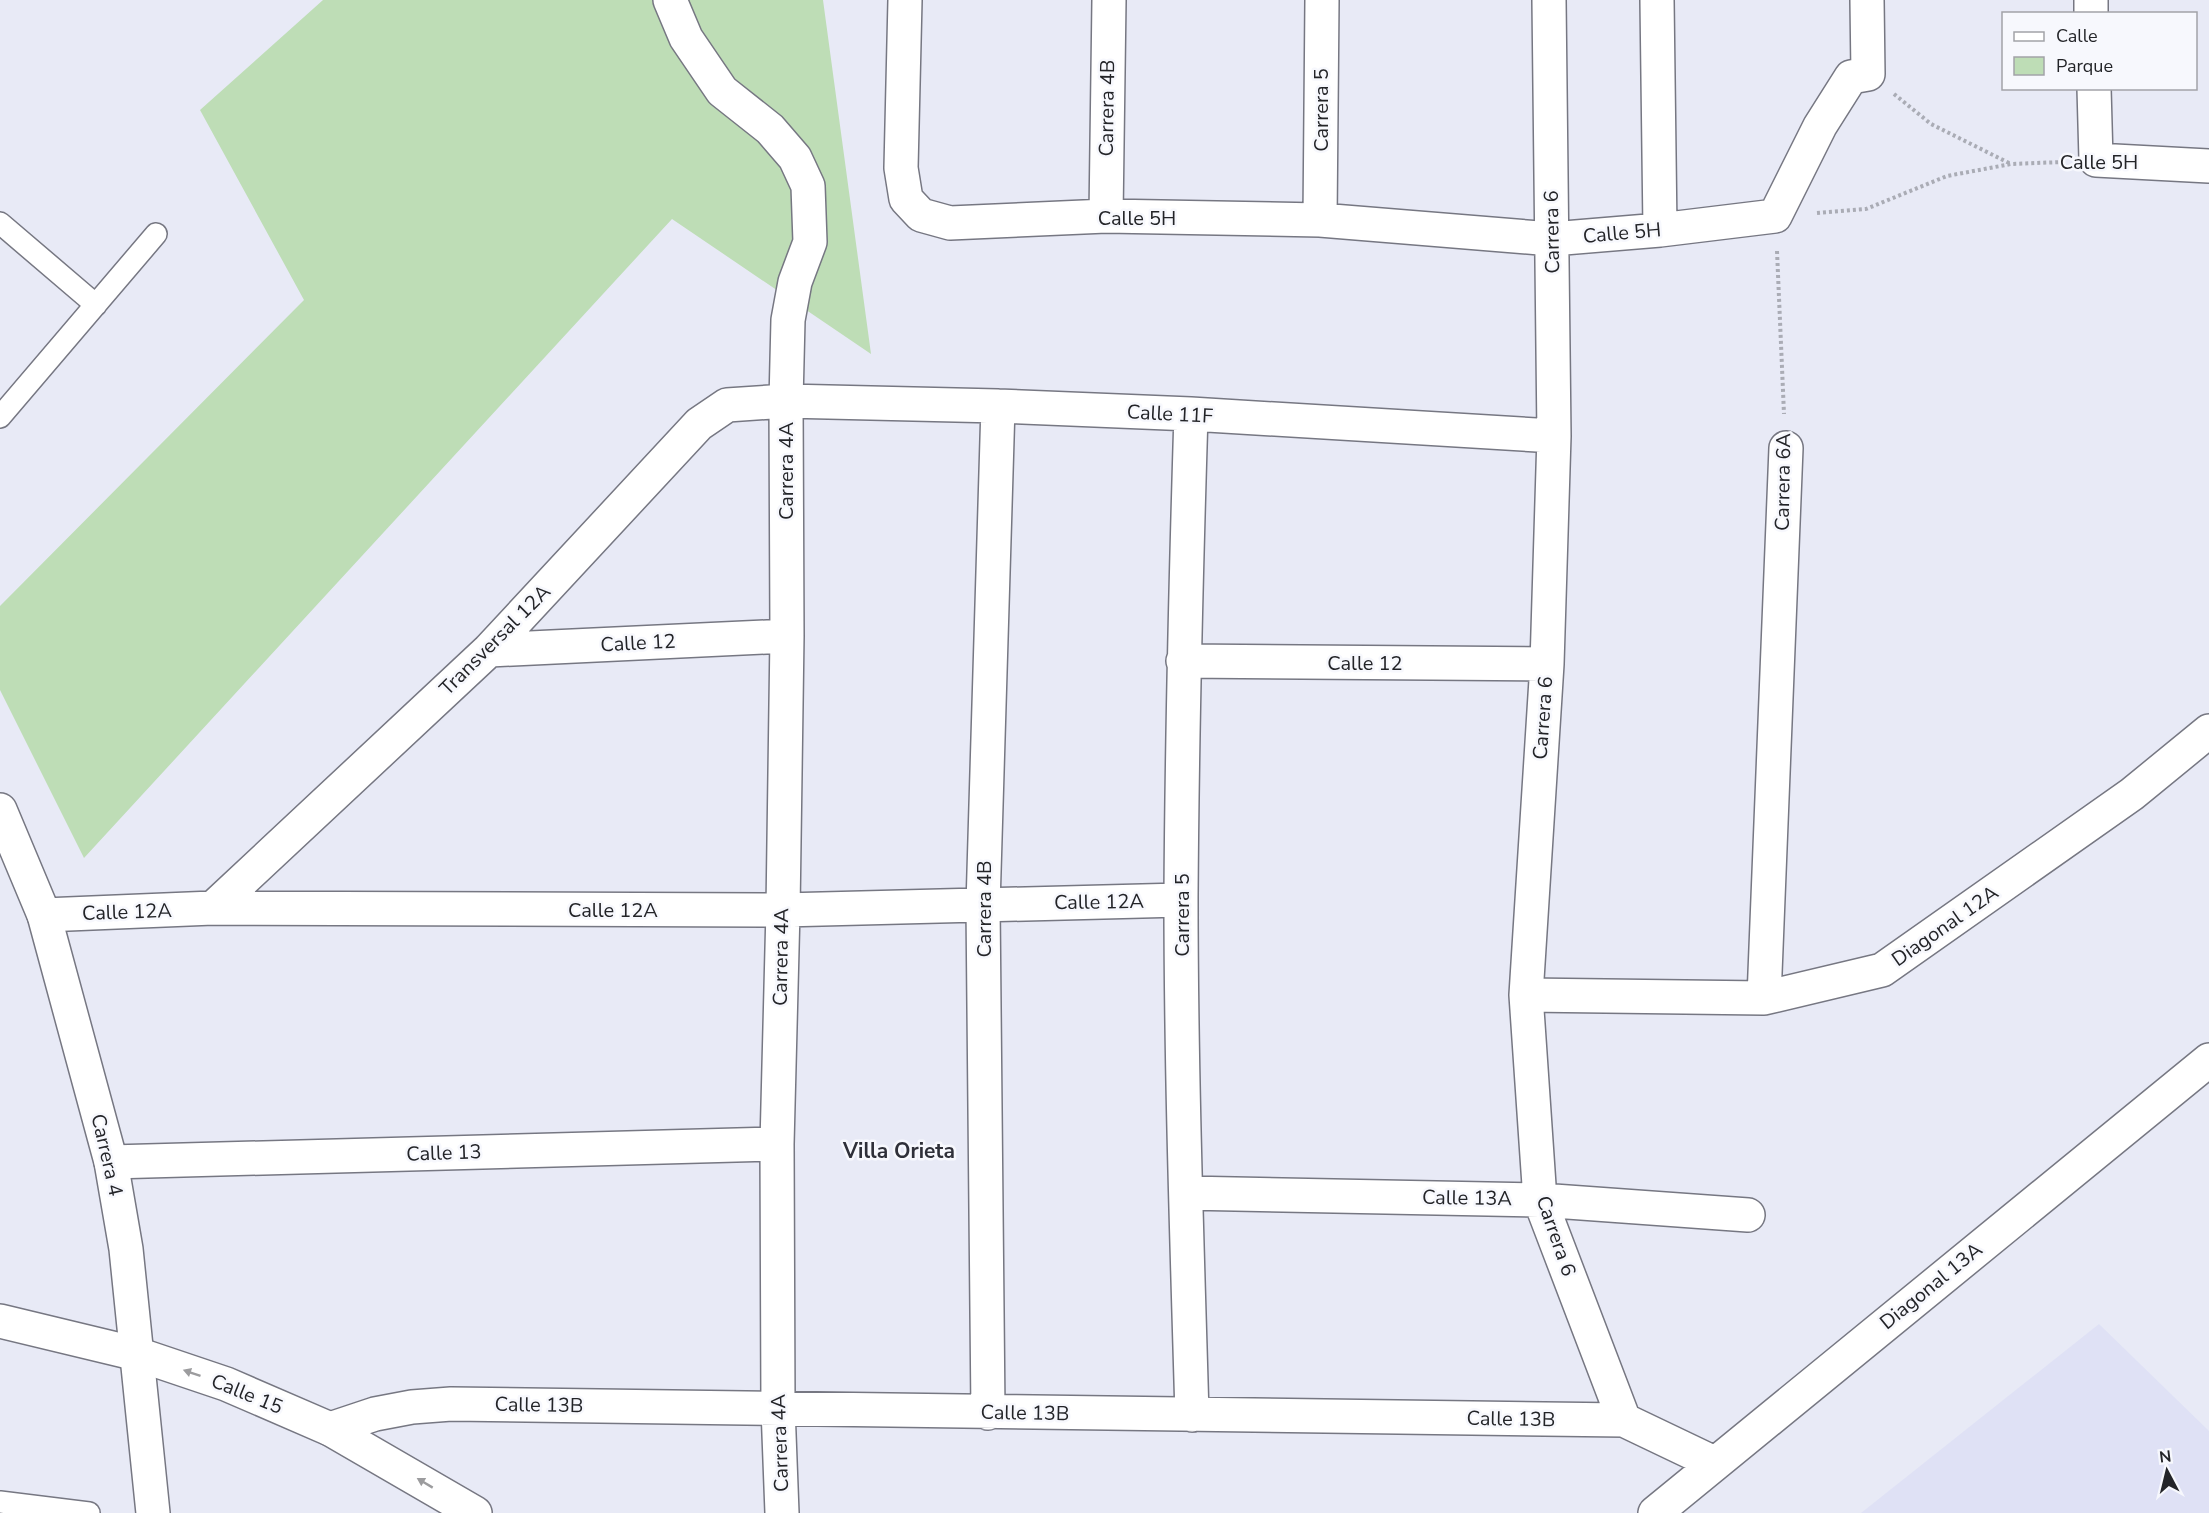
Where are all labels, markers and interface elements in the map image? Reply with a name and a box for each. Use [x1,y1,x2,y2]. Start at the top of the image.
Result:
legend [2002,12,2197,90]
text: Calle [2056,24,2098,48]
text: Parque [2056,54,2113,78]
street label: Carrera 4B [1093,59,1121,157]
street label: Carrera 5 [1308,68,1335,152]
street label: Calle 5H [2060,149,2138,176]
street label: Carrera 6 [1538,190,1566,274]
street label: Calle 5H [1098,205,1176,232]
street label: Calle 5H [1582,216,1662,250]
street label: Calle 11F [1126,398,1214,430]
street label: Carrera 4A [773,422,800,520]
street label: Carrera 6A [1769,432,1797,531]
street label: Transversal 12A [434,578,557,701]
street label: Calle 12 [600,628,676,658]
street label: Calle 12 [1327,650,1403,677]
street label: Carrera 6 [1527,675,1559,761]
street label: Carrera 4B [971,861,998,957]
street label: Carrera 5 [1169,873,1196,957]
street label: Diagonal 12A [1886,879,2004,973]
street label: Calle 12A [1054,888,1145,916]
street label: Calle 12A [82,897,173,927]
street label: Calle 12A [568,897,658,924]
street label: Carrera 4A [767,907,795,1006]
street label: Carrera 4 [84,1111,130,1199]
district label: Villa Orieta [842,1137,955,1165]
street label: Calle 13 [406,1138,482,1168]
street label: Calle 13A [1422,1184,1513,1212]
street label: Carrera 6 [1530,1192,1582,1280]
street label: Diagonal 13A [1874,1236,1988,1336]
street label: Calle 15 [207,1367,287,1421]
one-way arrow [183,1368,201,1377]
street label: Calle 13B [494,1391,584,1419]
street label: Carrera 4A [765,1393,795,1492]
street label: Calle 13B [980,1399,1070,1427]
street label: Calle 13B [1466,1405,1556,1433]
north arrow [2137,1441,2197,1501]
text: N [2158,1445,2173,1469]
one-way arrow [417,1478,433,1489]

